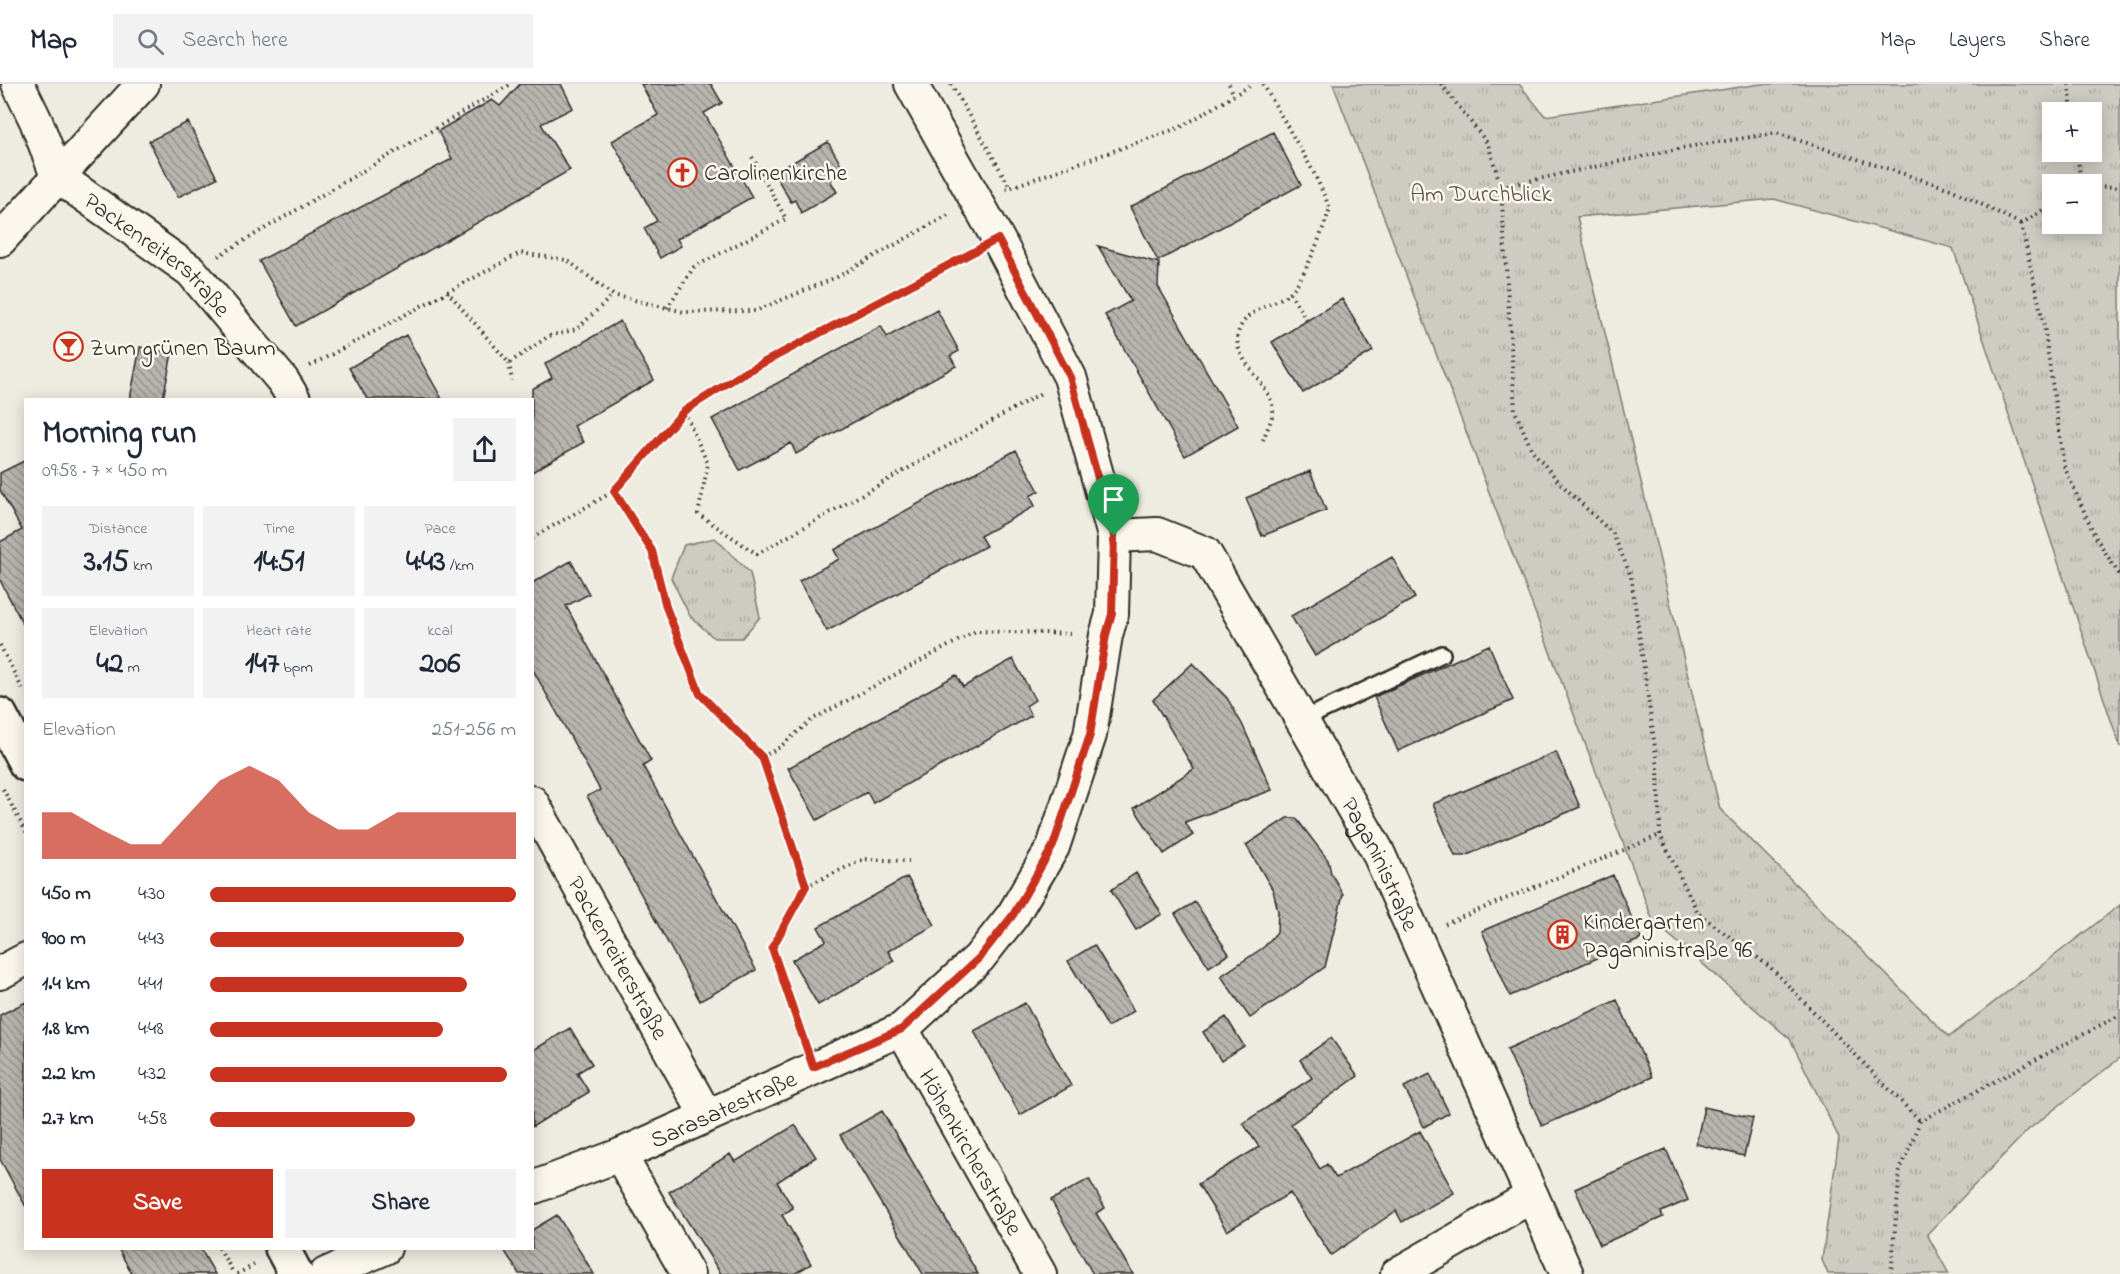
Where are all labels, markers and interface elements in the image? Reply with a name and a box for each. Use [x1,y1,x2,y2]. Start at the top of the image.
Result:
search box [113,14,533,68]
text: Map [30,21,77,62]
icon: search [134,25,167,58]
text: Search here [182,25,288,57]
text: Map [1880,26,1916,56]
text: Layers [1949,26,2006,56]
text: Share [2039,26,2090,56]
map controls [2042,102,2102,234]
button: + [2042,102,2102,162]
church icon: Carolinenkirche [667,156,699,188]
place label: Carolinenkirche [704,157,847,192]
button: − [2042,174,2102,234]
park label: Am Durchblick [1410,178,1552,213]
street label: Packenreiterstraße [76,185,238,326]
bar icon: Zum grünen Baum [53,331,85,363]
place label: Zum grünen Baum [90,332,276,367]
text: Morning run [42,410,196,458]
button: share [453,418,516,481]
text: 09:58 · 7 × 450 m [42,457,167,486]
pin [1088,474,1139,536]
icon: arrive [1097,483,1130,516]
text: Distance [89,517,147,541]
text: Time [263,517,295,541]
text: Pace [424,517,456,541]
text: 3.15 [84,541,129,585]
text: 14:51 [253,541,305,585]
text: 4:43 [406,541,446,585]
text: km [129,554,152,578]
text: /km [446,554,474,578]
text: Elevation [89,619,147,643]
text: Heart rate [246,619,312,643]
text: kcal [427,619,453,643]
text: 42 [96,643,123,687]
text: 147 [245,643,279,687]
text: 206 [419,643,461,687]
text: m [123,656,140,680]
text: bpm [279,656,313,680]
text: Elevation [42,716,116,745]
text: 251–256 m [432,716,516,745]
street label: Paganinistraße [1330,792,1426,938]
street label: Packenreiterstraße [557,871,676,1047]
text: 450 m [42,880,91,909]
text: 4:30 [138,880,165,909]
place label: Kindergarten Paganinistraße 96 [1583,906,1753,969]
building icon: Kindergarten Paganinistraße 96 [1546,919,1578,951]
text: 900 m [42,925,86,954]
text: 4:43 [138,925,164,954]
text: 1.4 km [42,970,90,999]
text: 4:41 [138,970,163,999]
text: 1.8 km [42,1015,89,1044]
text: 4:48 [138,1015,164,1044]
text: 2.2 km [42,1060,95,1089]
text: 4:32 [138,1060,166,1089]
street label: Sarasatestraße [645,1063,803,1159]
street label: Höhenkircherstraße [908,1063,1030,1243]
text: 2.7 km [42,1105,94,1134]
text: 4:58 [138,1105,167,1134]
button: Save [42,1169,273,1238]
button: Share [285,1169,516,1238]

